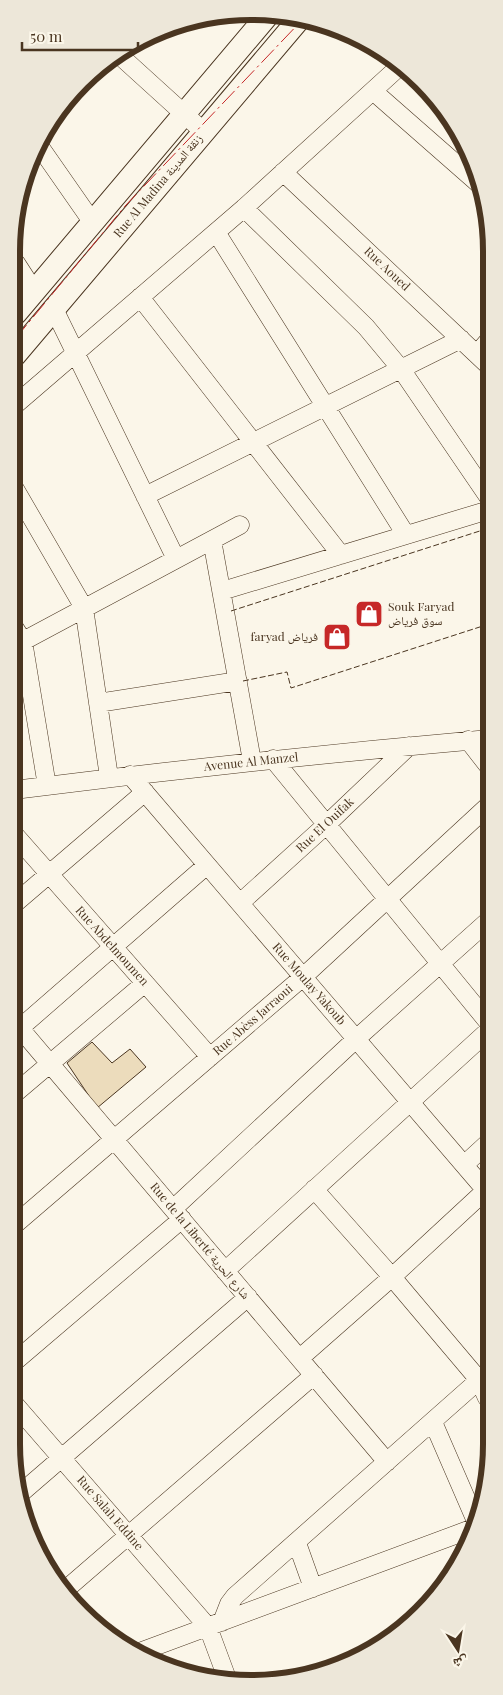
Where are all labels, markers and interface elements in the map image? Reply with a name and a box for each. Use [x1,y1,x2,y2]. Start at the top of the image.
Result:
scale bar [22,20,139,52]
text: 50 m [30,26,63,46]
street label: Rue Al Madina زنقة المدينة [109,130,206,241]
street label: Rue Aoued [361,243,414,294]
place label: Souk Faryad سوق فرياض [388,598,454,628]
shop icon: Souk Faryad سوق فرياض [354,599,384,629]
shop icon: faryad فرياض [322,622,352,652]
place label: faryad فرياض [251,628,318,644]
street label: Avenue Al Manzel [202,748,299,774]
street label: Rue El Ouifak [292,793,357,855]
street label: Rue Abdelmoumen [73,902,153,989]
street label: Rue Moulay Yakoub [270,939,350,1028]
street label: Rue Abèss Jarraoui [209,980,296,1058]
street label: Rue de la Liberté شارع الحرية [147,1179,254,1303]
street label: Rue Salah Eddine [74,1472,148,1553]
north arrow [433,1625,483,1675]
text: ش [451,1652,470,1674]

